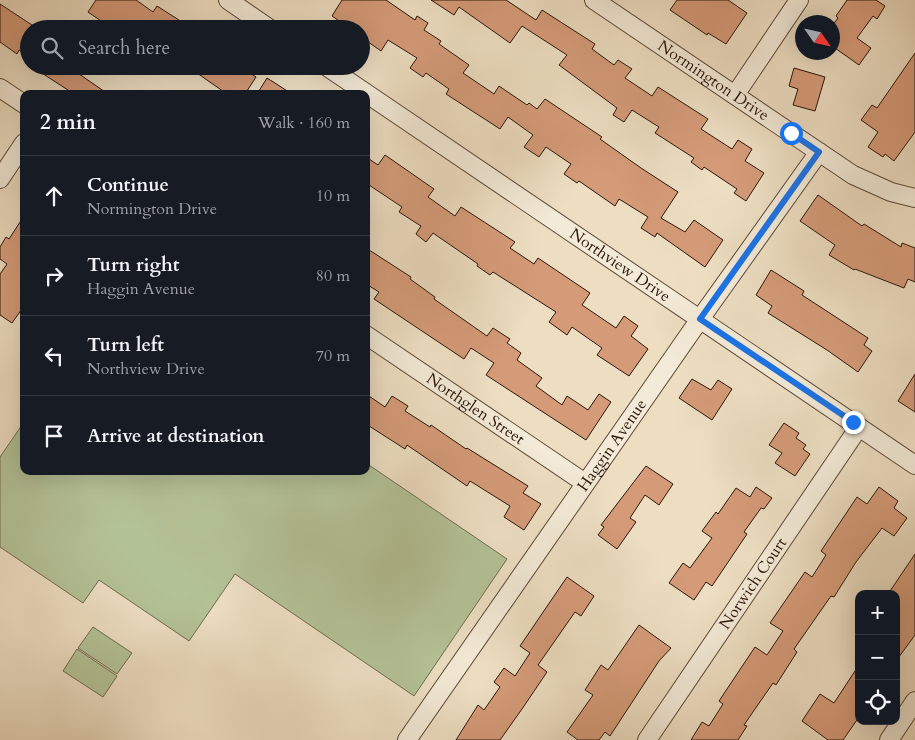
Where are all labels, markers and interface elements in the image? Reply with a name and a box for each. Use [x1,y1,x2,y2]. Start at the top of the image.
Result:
north arrow [795,15,840,60]
search box [20,20,370,75]
icon: search [38,34,66,62]
text: Search here [78,35,170,61]
street label: Normington Drive [653,35,773,126]
text: 2 min [40,108,96,137]
text: Walk · 160 m [258,112,350,134]
route start [780,122,803,145]
text: Continue [87,172,169,198]
icon: ahead [40,182,68,210]
text: 10 m [316,185,350,207]
text: Normington Drive [87,198,217,220]
street label: Northview Drive [565,223,675,307]
text: Turn right [87,252,179,278]
icon: right [40,262,68,290]
text: 80 m [316,265,350,287]
text: Haggin Avenue [87,278,195,300]
text: Turn left [87,332,164,358]
icon: left [40,342,68,370]
text: 70 m [316,345,350,367]
text: Northview Drive [87,358,205,380]
street label: Northglen Street [422,368,529,450]
street label: Haggin Avenue [572,395,652,496]
route end [842,411,865,434]
icon: arrive [40,422,68,450]
text: Arrive at destination [87,423,264,449]
street label: Norwich Court [714,533,792,634]
map controls [855,590,900,725]
button: + [855,590,900,635]
button: − [855,635,900,680]
button: locate [855,680,900,725]

